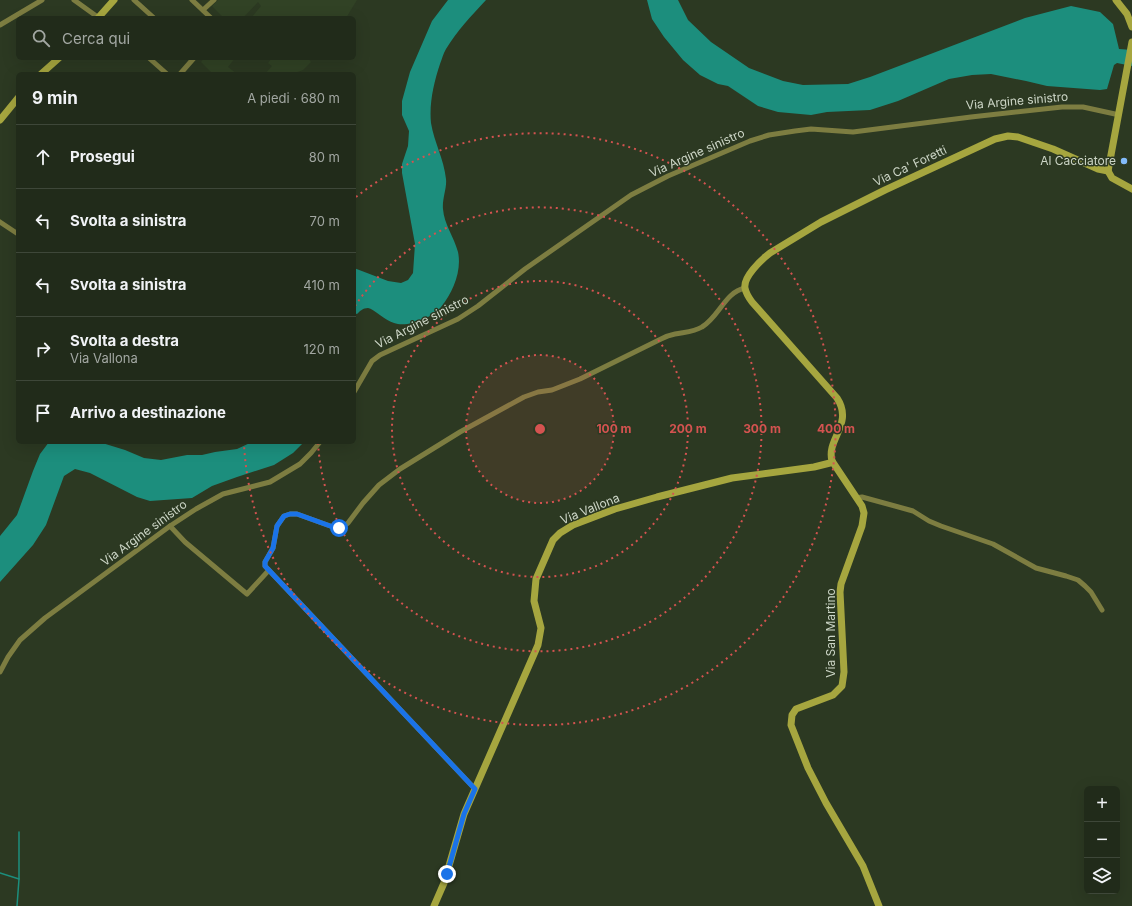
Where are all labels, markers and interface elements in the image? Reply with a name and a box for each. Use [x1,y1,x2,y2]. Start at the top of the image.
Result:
search box [16,16,356,60]
icon: search [30,27,52,49]
text: Cerca qui [62,29,130,48]
text: 9 min [32,88,78,108]
street label: Via Argine sinistro [965,89,1069,112]
text: A piedi · 680 m [247,90,340,106]
street label: Via Argine sinistro [647,125,747,180]
street label: Via Ca' Foretti [871,142,949,189]
icon: ahead [32,146,54,168]
text: Prosegui [70,147,135,166]
text: 80 m [309,149,340,165]
place label: Al Cacciatore [1040,153,1116,168]
marker: Al Cacciatore [1119,156,1129,166]
icon: left [32,210,54,232]
text: Svolta a sinistra [70,211,187,230]
text: 70 m [310,213,340,229]
icon: left [32,274,54,296]
text: Svolta a sinistra [70,275,187,294]
text: 410 m [303,277,340,293]
street label: Via Argine sinistro [373,292,471,352]
text: Svolta a destra [70,331,179,350]
icon: right [32,338,54,360]
text: 120 m [304,341,340,357]
text: Via Vallona [70,350,138,366]
icon: arrive [32,402,54,424]
text: Arrivo a destinazione [70,403,226,422]
text: 100 m [596,421,632,436]
text: 200 m [669,421,707,436]
text: 300 m [743,421,781,436]
text: 400 m [817,421,855,436]
centre of rings [533,422,547,436]
street label: Via Vallona [558,490,622,527]
street label: Via Argine sinistro [98,496,190,569]
route start [330,519,348,537]
street label: Via San Martino [823,588,838,678]
map controls [1084,786,1120,894]
button: + [1084,786,1120,822]
button: − [1084,822,1120,858]
button: layers [1084,858,1120,894]
route end [438,865,456,883]

